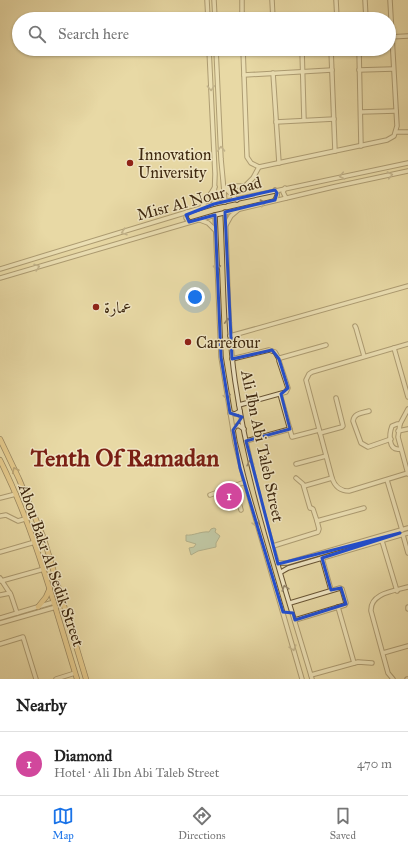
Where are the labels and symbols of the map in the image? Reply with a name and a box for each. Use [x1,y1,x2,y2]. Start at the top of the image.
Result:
one-way arrow [207,85,215,91]
place label: Innovation University [138,145,212,182]
one-way arrow [216,146,225,152]
marker: Innovation University [125,158,135,168]
one-way arrow [339,172,346,180]
one-way arrow [387,172,393,180]
street label: Misr Al Nour Road [135,173,264,224]
one-way arrow [260,200,266,208]
one-way arrow [120,227,127,236]
one-way arrow [34,263,41,272]
one-way arrow [213,265,221,271]
your location [185,287,205,307]
place label: عمارة [104,298,131,317]
marker: عمارة [91,302,101,312]
one-way arrow [224,318,233,324]
place label: Carrefour [196,333,260,352]
marker: Carrefour [183,337,193,347]
street label: Ali Ibn Abi Taleb Street [237,368,288,524]
one-way arrow [222,394,231,400]
district label: Tenth Of Ramadan [30,443,219,473]
one-way arrow [247,460,255,466]
one-way arrow [12,467,20,474]
street label: Abou Bakr Al Sedik Street [14,481,88,649]
pin: 1 [216,481,242,511]
one-way arrow [251,520,260,527]
one-way arrow [281,585,290,592]
one-way arrow [288,645,297,652]

